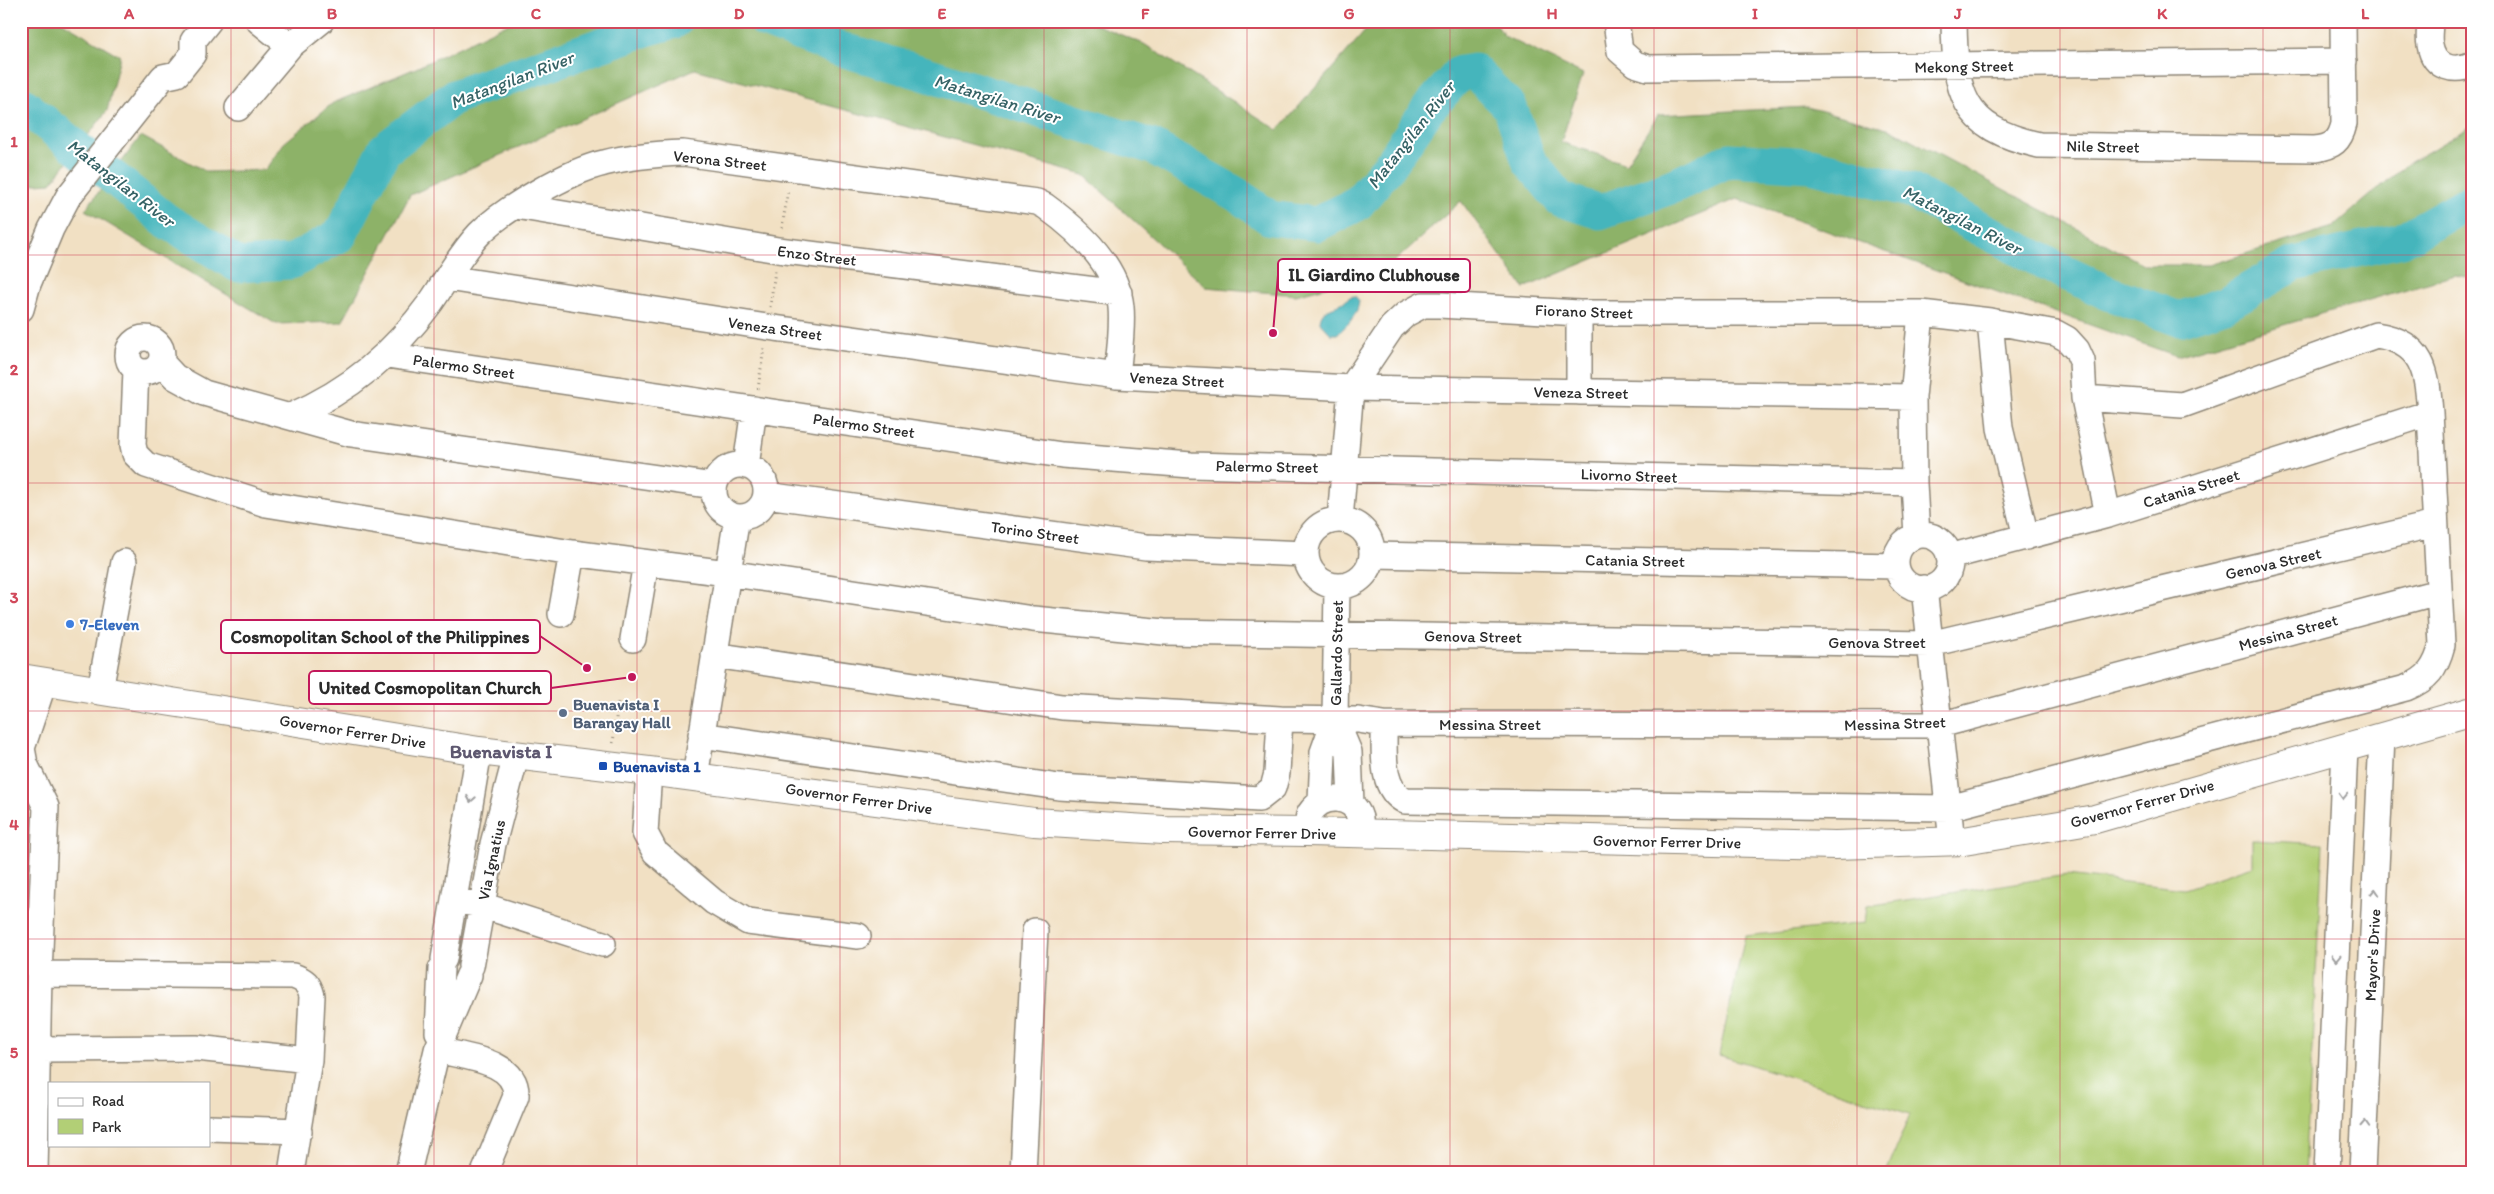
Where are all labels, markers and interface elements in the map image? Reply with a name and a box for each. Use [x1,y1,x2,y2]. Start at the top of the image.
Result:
text: A [123,4,135,23]
text: B [327,4,338,23]
text: C [531,4,542,23]
text: D [734,4,745,23]
text: E [938,4,947,23]
text: F [1141,4,1150,23]
text: G [1343,4,1355,23]
text: H [1546,4,1558,23]
text: I [1752,4,1758,23]
text: J [1953,4,1962,23]
text: K [2157,4,2168,23]
text: L [2361,4,2370,23]
water label: Matangilan River [447,46,578,114]
street label: Mekong Street [1914,56,2014,77]
water label: Matangilan River [932,69,1064,129]
water label: Matangilan River [1362,75,1461,193]
text: 1 [10,132,18,151]
water label: Matangilan River [63,134,181,233]
street label: Nile Street [2066,136,2140,157]
street label: Verona Street [672,146,768,175]
water label: Matangilan River [1899,181,2027,260]
street label: Enzo Street [776,241,858,270]
callout: IL Giardino Clubhouse [1278,259,1470,292]
text: IL Giardino Clubhouse [1288,264,1460,286]
street label: Fiorano Street [1535,300,1633,323]
street label: Veneza Street [727,312,823,345]
street label: Palermo Street [412,350,516,383]
text: 2 [10,360,19,379]
street label: Veneza Street [1129,368,1225,391]
street label: Veneza Street [1533,382,1629,403]
street label: Palermo Street [812,409,916,442]
street label: Palermo Street [1216,456,1318,477]
street label: Livorno Street [1580,464,1678,487]
street label: Catania Street [2141,465,2242,512]
street label: Torino Street [990,517,1080,548]
street label: Genova Street [2223,543,2323,584]
street label: Catania Street [1585,550,1685,571]
text: 3 [10,588,19,607]
street label: Gallardo Street [1326,600,1347,706]
street label: Messina Street [2236,610,2340,655]
place label: 7-Eleven [79,615,140,634]
marker: 7-Eleven [64,618,76,630]
callout: Cosmopolitan School of the Philippines [221,620,540,653]
text: Cosmopolitan School of the Philippines [230,626,530,648]
street label: Genova Street [1424,626,1522,647]
street label: Genova Street [1828,633,1926,652]
callout: United Cosmopolitan Church [309,671,551,704]
text: United Cosmopolitan Church [319,677,542,699]
place label: Buenavista I Barangay Hall [573,695,671,733]
marker: Buenavista I Barangay Hall [557,707,569,719]
street label: Governor Ferrer Drive [278,711,428,752]
street label: Messina Street [1844,712,1946,735]
street label: Messina Street [1439,715,1541,734]
district label: Buenavista I [450,740,552,763]
place label: Buenavista 1 [613,757,701,776]
marker: Buenavista 1 [597,760,609,772]
street label: Governor Ferrer Drive [2068,775,2216,832]
street label: Governor Ferrer Drive [784,779,934,818]
one-way arrow [2337,792,2348,800]
one-way arrow [466,795,476,804]
text: 4 [9,815,19,834]
street label: Via Ignatius [474,818,509,902]
street label: Governor Ferrer Drive [1188,822,1336,843]
street label: Governor Ferrer Drive [1593,831,1741,852]
one-way arrow [2369,888,2380,896]
street label: Mayor's Drive [2361,908,2384,1002]
one-way arrow [2330,955,2341,963]
text: 5 [10,1043,19,1062]
legend [48,1082,210,1146]
text: Road [92,1092,125,1110]
text: Park [92,1118,122,1136]
one-way arrow [2359,1120,2370,1128]

